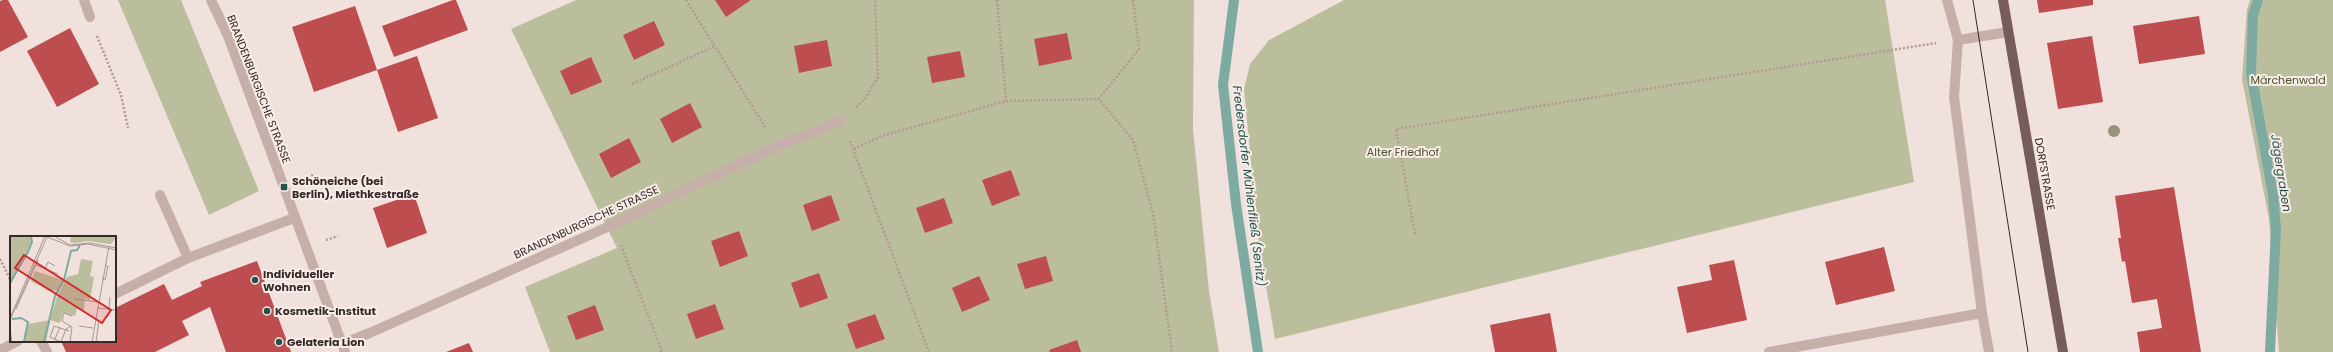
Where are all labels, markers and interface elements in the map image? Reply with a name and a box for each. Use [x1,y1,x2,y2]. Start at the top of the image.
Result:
street label: BRANDENBURGISCHE STRASSE [223,12,295,166]
park label: Märchenwald [2250,72,2326,88]
water label: Fredersdorfer Mühlenfließ (Senitz) [1229,85,1270,287]
water label: Jägergraben [2267,133,2296,213]
street label: DORFSTRASSE [2031,136,2059,212]
park label: Alter Friedhof [1367,144,1440,160]
place label: Schöneiche (bei Berlin), Miethkestraße [292,173,419,202]
street label: BRANDENBURGISCHE STRASSE [511,181,661,263]
marker: Schöneiche (bei Berlin), Miethkestraße [279,182,289,192]
inset map [10,236,116,342]
place label: Individueller Wohnen [263,266,334,295]
marker: Individueller Wohnen [250,275,260,285]
place label: Kosmetik-Institut [275,303,377,319]
marker: Kosmetik-Institut [262,306,272,316]
place label: Gelateria Lion [287,334,365,350]
marker: Gelateria Lion [274,337,284,347]

